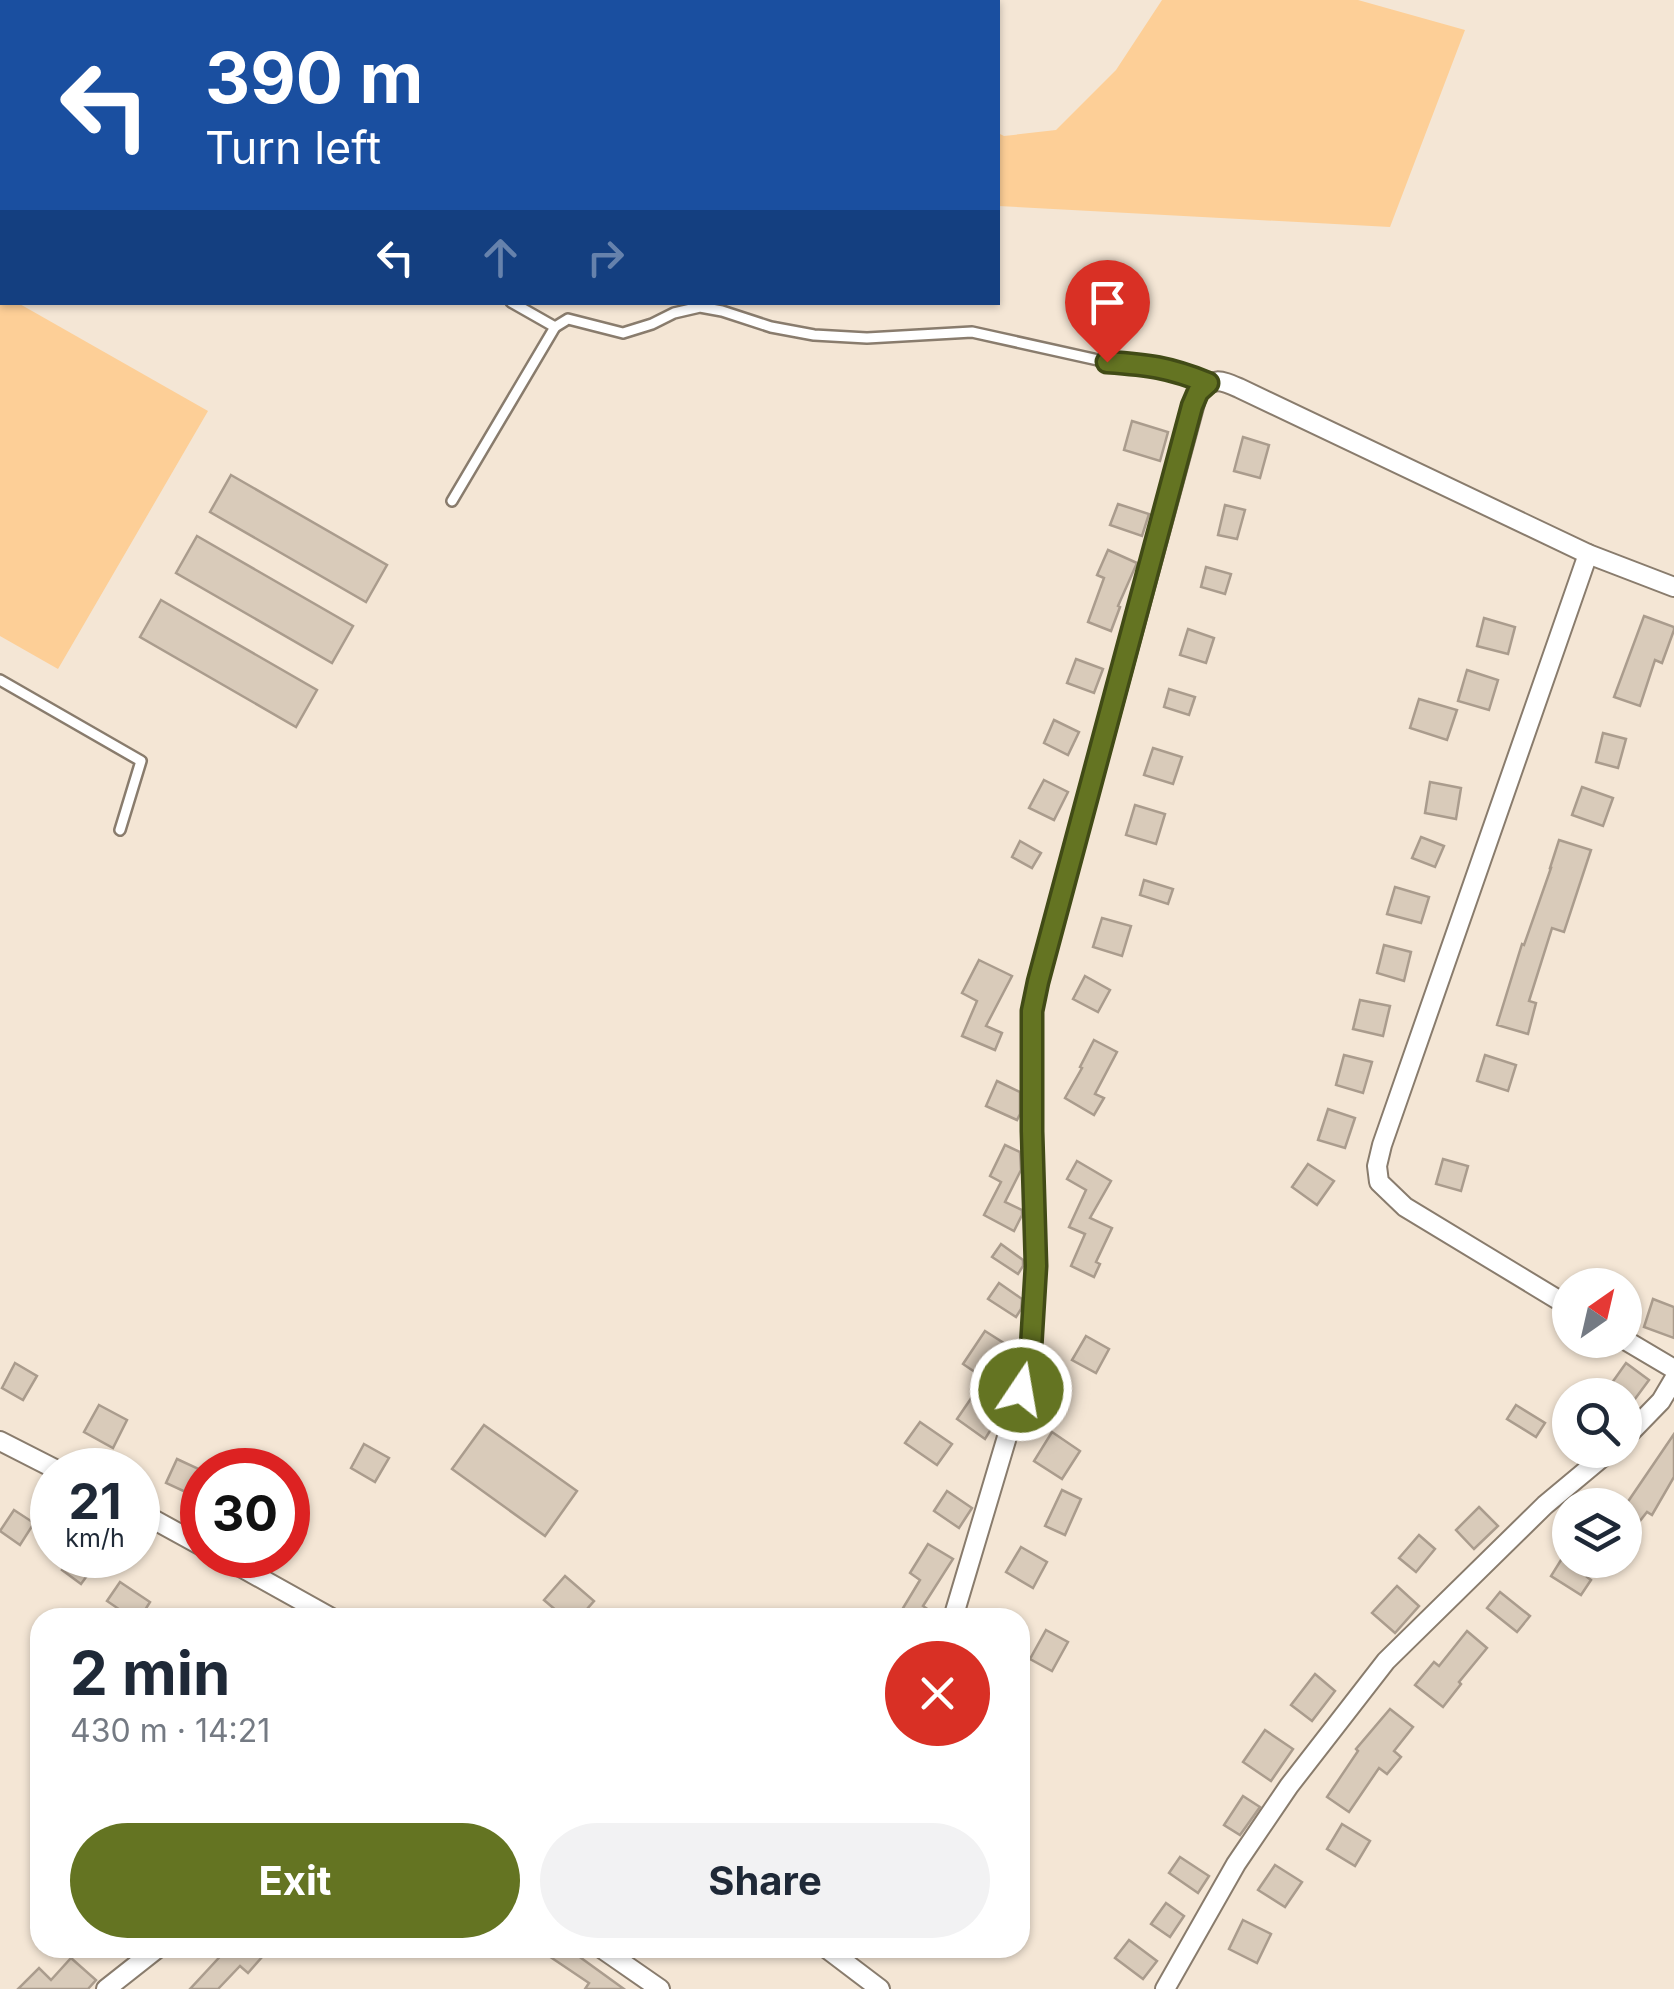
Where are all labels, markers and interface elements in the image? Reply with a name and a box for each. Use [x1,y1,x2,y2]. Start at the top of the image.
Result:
text: 390 m [205,35,423,120]
icon: left [40,40,170,170]
text: Turn left [205,120,381,175]
icon: left [368,230,423,285]
icon: ahead [473,230,528,285]
icon: right [578,230,633,285]
pin [1065,260,1150,363]
icon: arrive [1080,275,1135,330]
north arrow [1552,1268,1642,1358]
map controls [1552,1268,1642,1578]
position arrow [969,1338,1073,1442]
button: search [1552,1378,1642,1468]
speed limit sign: 30 [180,1448,310,1578]
text: 21 [68,1471,122,1531]
button: layers [1552,1488,1642,1578]
text: km/h [65,1523,125,1553]
text: 2 min [70,1637,230,1709]
button: close [885,1641,990,1746]
text: 430 m · 14:21 [70,1711,270,1750]
button: Exit [70,1823,520,1938]
button: Share [540,1823,990,1938]

